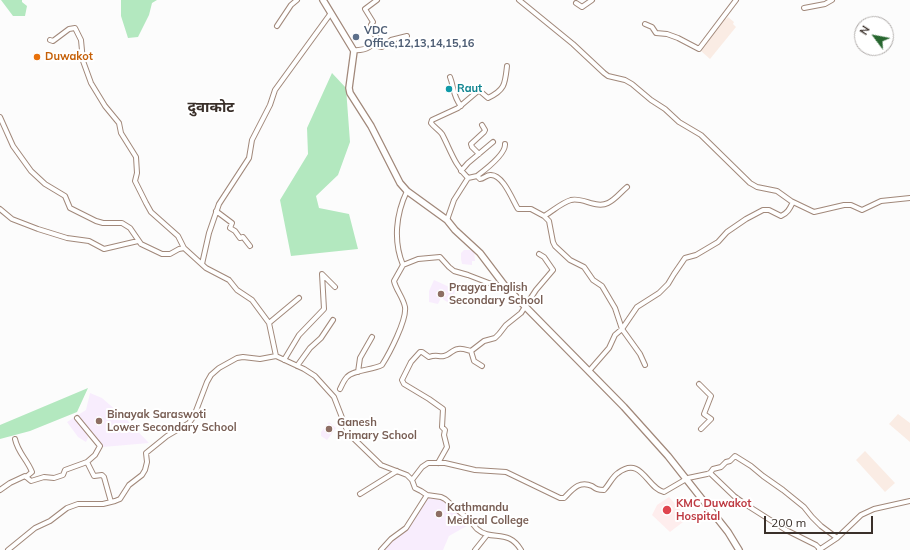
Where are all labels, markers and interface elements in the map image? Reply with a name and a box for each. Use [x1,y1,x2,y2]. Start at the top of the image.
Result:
north arrow [854,16,894,56]
text: N [857,23,873,37]
place label: VDC Office,12,13,14,15,16 [364,24,474,50]
marker: VDC Office,12,13,14,15,16 [351,32,361,42]
place label: Duwakot [45,50,93,64]
marker: Duwakot [32,52,42,62]
place label: Raut [457,82,482,96]
marker: Raut [444,84,454,94]
district label: दुवाकोट [188,98,234,116]
place label: Pragya English Secondary School [449,281,543,307]
marker: Pragya English Secondary School [436,289,446,299]
place label: Binayak Saraswoti Lower Secondary School [107,408,237,434]
marker: Binayak Saraswoti Lower Secondary School [94,416,104,426]
place label: Ganesh Primary School [337,416,417,442]
marker: Ganesh Primary School [324,424,334,434]
place label: KMC Duwakot Hospital [676,497,751,523]
place label: Kathmandu Medical College [447,501,529,527]
marker: KMC Duwakot Hospital [661,504,673,516]
scale bar [766,508,875,534]
marker: Kathmandu Medical College [434,509,444,519]
text: 200 m [771,515,806,530]

